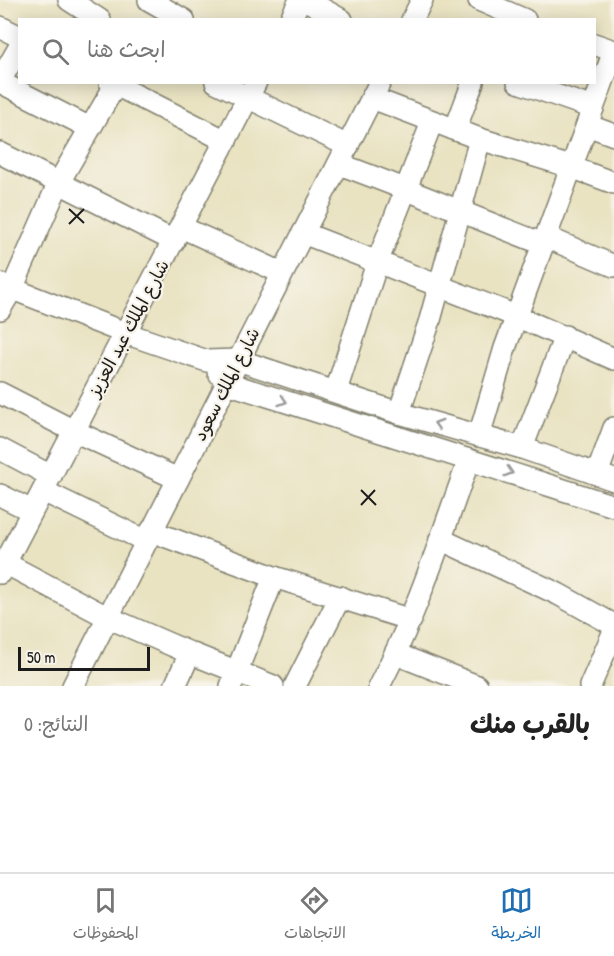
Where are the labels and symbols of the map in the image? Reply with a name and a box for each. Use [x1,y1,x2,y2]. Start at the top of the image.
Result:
street label: شارع الملك عبد العزيز [80,255,175,403]
street label: شارع الملك سعود [187,323,265,445]
one-way arrow [277,393,288,406]
one-way arrow [433,419,444,431]
one-way arrow [503,465,514,477]
scale bar [18,644,150,672]

